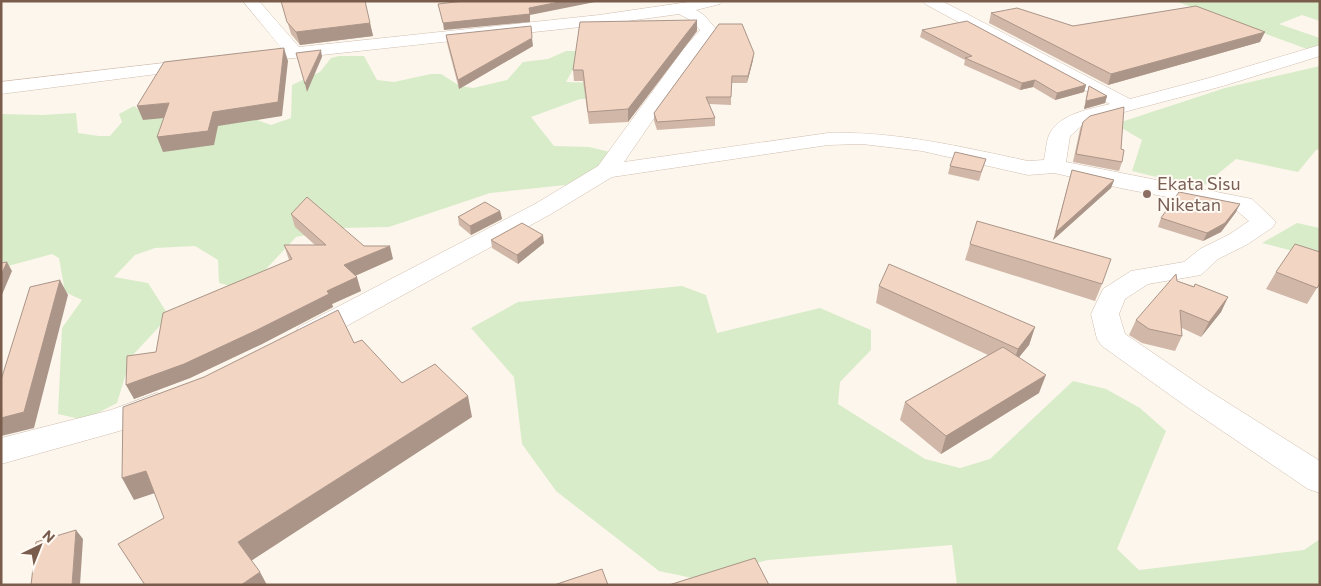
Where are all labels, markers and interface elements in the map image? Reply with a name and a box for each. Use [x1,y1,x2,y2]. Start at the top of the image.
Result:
place label: Ekata Sisu Niketan [1157,172,1241,215]
marker: Ekata Sisu Niketan [1141,188,1153,200]
north arrow [15,521,65,571]
text: N [40,526,59,546]

